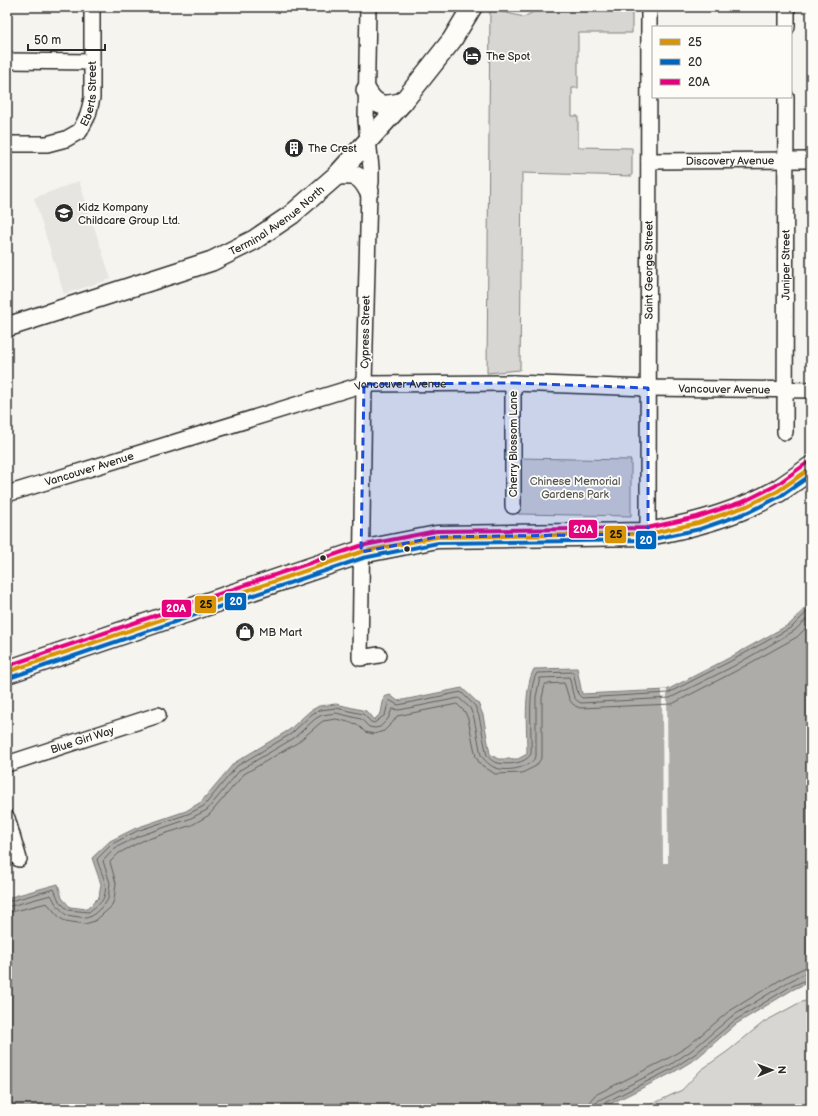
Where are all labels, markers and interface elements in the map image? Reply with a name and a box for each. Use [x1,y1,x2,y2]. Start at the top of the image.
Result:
scale bar [28,26,105,52]
legend [652,26,792,98]
text: 50 m [34,33,61,48]
text: 25 [688,35,702,50]
hotel icon: The Spot [461,45,483,67]
place label: The Spot [486,50,531,63]
text: 20 [688,55,702,70]
street label: Eberts Street [77,61,99,128]
text: 20A [688,75,710,90]
building icon: The Crest [283,137,305,159]
place label: The Crest [308,142,357,155]
street label: Discovery Avenue [686,154,775,168]
street label: Terminal Avenue North [227,183,327,258]
place label: Kidz Kompany Childcare Group Ltd. [78,201,180,227]
school or university icon: Kidz Kompany Childcare Group Ltd. [53,202,75,224]
street label: Saint George Street [642,220,656,319]
street label: Juniper Street [779,229,793,300]
street label: Cypress Street [358,295,373,369]
street label: Vancouver Avenue [353,377,447,394]
street label: Vancouver Avenue [678,382,771,397]
street label: Cherry Blossom Lane [507,390,520,497]
street label: Vancouver Avenue [43,449,136,489]
park label: Chinese Memorial Gardens Park [530,475,620,501]
line badge: 20A [568,519,598,539]
text: 20A [573,523,593,536]
line badge: 25 [604,525,627,544]
text: 25 [610,528,623,541]
line badge: 20 [635,530,657,550]
text: 20 [639,534,653,547]
unlabelled marker [402,544,412,554]
unlabelled marker [318,553,328,563]
line badge: 20 [224,592,247,611]
line badge: 25 [194,595,217,614]
text: 20 [229,595,243,608]
text: 25 [200,598,213,611]
line badge: 20A [161,599,192,618]
text: 20A [166,602,186,615]
shop icon: MB Mart [234,621,256,643]
place label: MB Mart [259,626,303,639]
street label: Blue Girl Way [49,724,116,756]
north arrow [752,1050,792,1090]
text: N [775,1066,788,1074]

